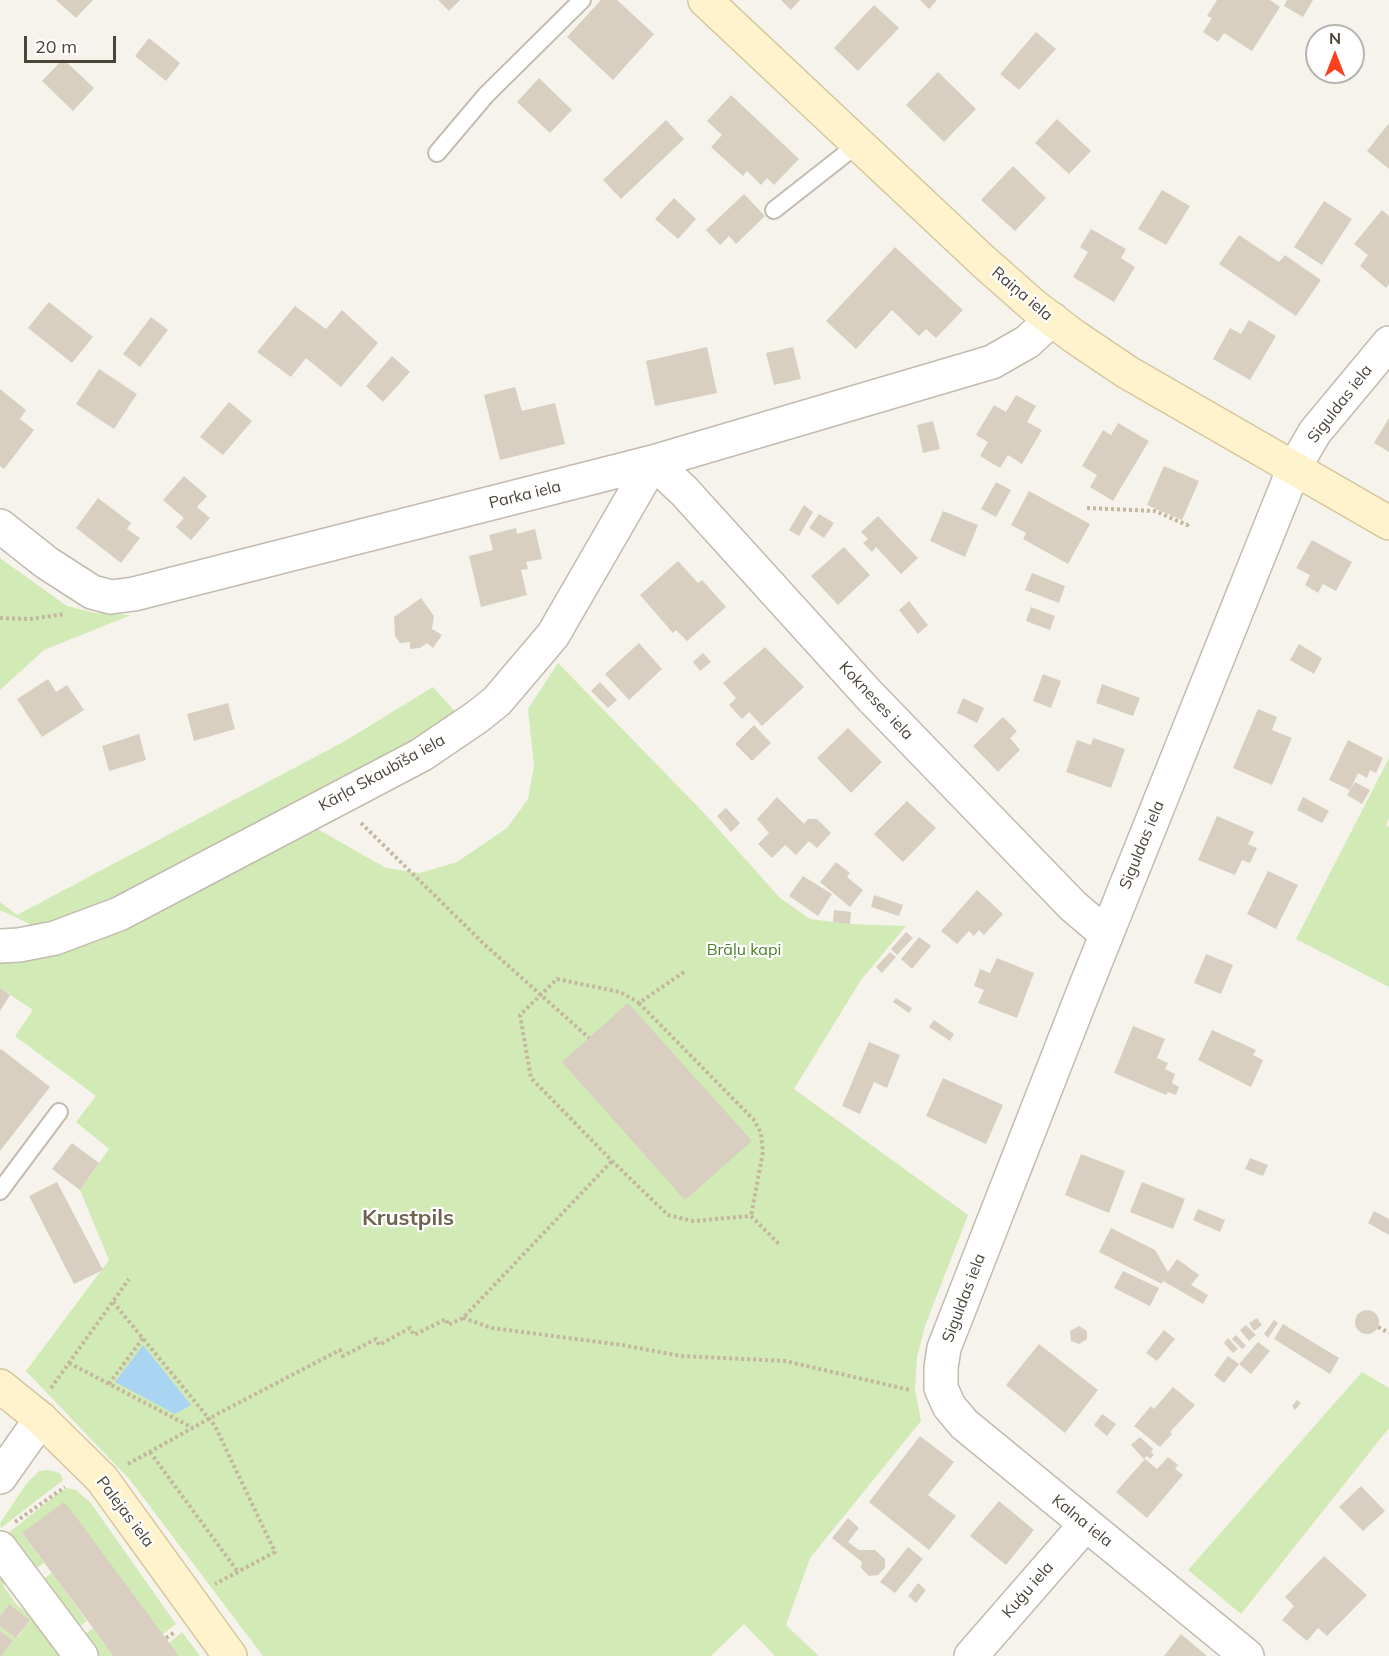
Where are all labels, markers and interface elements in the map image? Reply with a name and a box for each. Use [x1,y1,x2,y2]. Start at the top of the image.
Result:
scale bar [27,24,118,62]
north arrow [1305,24,1365,84]
text: N [1329,28,1341,48]
text: 20 m [35,35,77,58]
street label: Raiņa iela [988,263,1056,325]
street label: Siguldas iela [1304,361,1376,447]
street label: Parka iela [487,477,563,513]
street label: Kokneses iela [835,658,917,744]
street label: Kārļa Skaubīša iela [316,730,448,816]
street label: Siguldas iela [1116,798,1168,892]
park label: Brāļu kapi [707,940,781,960]
district label: Krustpils [362,1205,454,1231]
street label: Siguldas iela [938,1251,990,1345]
street label: Palejas iela [92,1473,158,1551]
street label: Kalna iela [1048,1491,1116,1551]
street label: Kuģu iela [998,1558,1058,1622]

